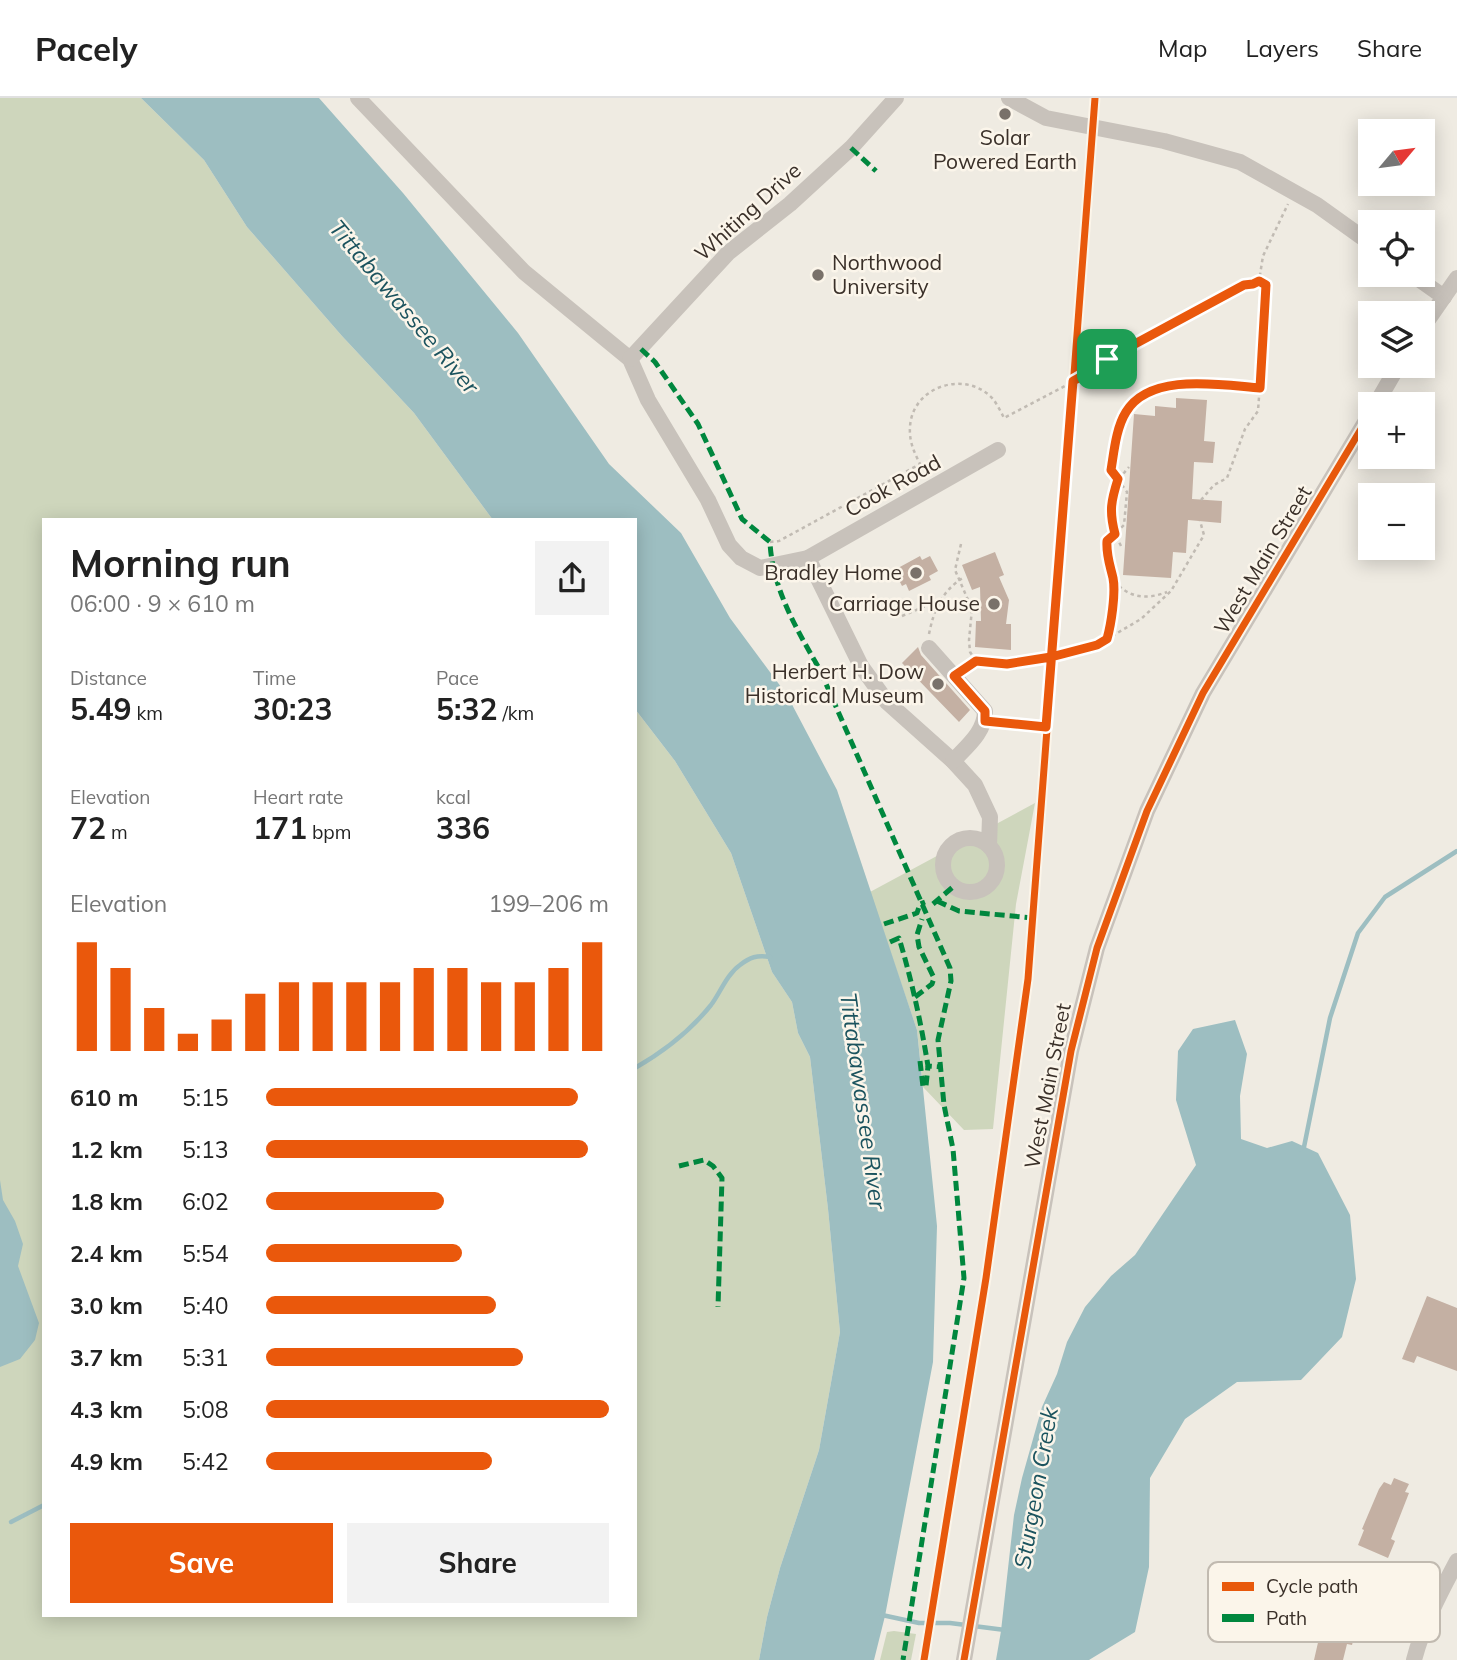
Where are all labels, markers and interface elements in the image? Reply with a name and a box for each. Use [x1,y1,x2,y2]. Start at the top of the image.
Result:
text: Pacely [35,28,138,69]
text: Map [1158,33,1207,63]
text: Layers [1245,33,1319,63]
text: Share [1357,33,1422,63]
marker: Solar Powered Earth [997,106,1013,122]
north arrow [1358,119,1435,196]
map controls [1358,119,1435,560]
place label: Solar Powered Earth [933,124,1077,174]
street label: Whiting Drive [689,157,806,266]
button: locate [1358,210,1435,287]
water label: Tittabawassee River [323,214,487,401]
place label: Northwood University [832,249,942,299]
marker: Northwood University [810,267,826,283]
button: layers [1358,301,1435,378]
pin [1077,329,1137,389]
icon: arrive [1088,340,1126,378]
button: + [1358,392,1435,469]
street label: Cook Road [840,448,945,522]
street label: West Main Street [1208,481,1317,638]
button: − [1358,483,1435,560]
text: Morning run [70,539,291,587]
button: share [535,541,609,615]
place label: Bradley Home [764,559,902,585]
marker: Bradley Home [908,565,924,581]
text: 06:00 · 9 × 610 m [70,589,255,618]
place label: Carriage House [829,590,980,616]
marker: Carriage House [986,596,1002,612]
place label: Herbert H. Dow Historical Museum [745,658,924,708]
text: Distance [70,666,147,690]
text: Time [253,666,296,690]
text: Pace [436,666,479,690]
marker: Herbert H. Dow Historical Museum [930,676,946,692]
text: 5.49 [70,690,131,728]
text: 30:23 [253,690,332,728]
text: 5:32 [436,690,497,728]
text: km [131,701,163,725]
text: /km [497,701,534,725]
text: Elevation [70,785,150,809]
text: Heart rate [253,785,343,809]
text: kcal [436,785,471,809]
text: 72 [70,809,106,847]
text: 171 [253,809,307,847]
text: 336 [436,809,490,847]
text: m [106,820,128,844]
text: bpm [307,820,351,844]
text: Elevation [70,889,167,918]
text: 199–206 m [488,889,609,918]
water label: Tittabawassee River [834,991,893,1213]
street label: West Main Street [1018,1001,1076,1171]
text: 610 m [70,1083,138,1112]
text: 5:15 [182,1083,229,1112]
text: 1.2 km [70,1135,143,1164]
text: 5:13 [182,1135,229,1164]
text: 1.8 km [70,1187,143,1216]
text: 6:02 [182,1187,229,1216]
text: 2.4 km [70,1239,143,1268]
text: 5:54 [182,1239,229,1268]
text: 3.0 km [70,1291,143,1320]
text: 5:40 [182,1291,229,1320]
text: 3.7 km [70,1343,143,1372]
text: 5:31 [182,1343,229,1372]
text: 4.3 km [70,1395,143,1424]
text: 5:08 [182,1395,229,1424]
water label: Sturgeon Creek [1007,1404,1064,1571]
text: 4.9 km [70,1447,143,1476]
text: 5:42 [182,1447,229,1476]
button: Save [70,1523,333,1603]
button: Share [347,1523,609,1603]
legend [1208,1562,1440,1642]
text: Cycle path [1266,1574,1358,1598]
text: Path [1266,1606,1307,1630]

